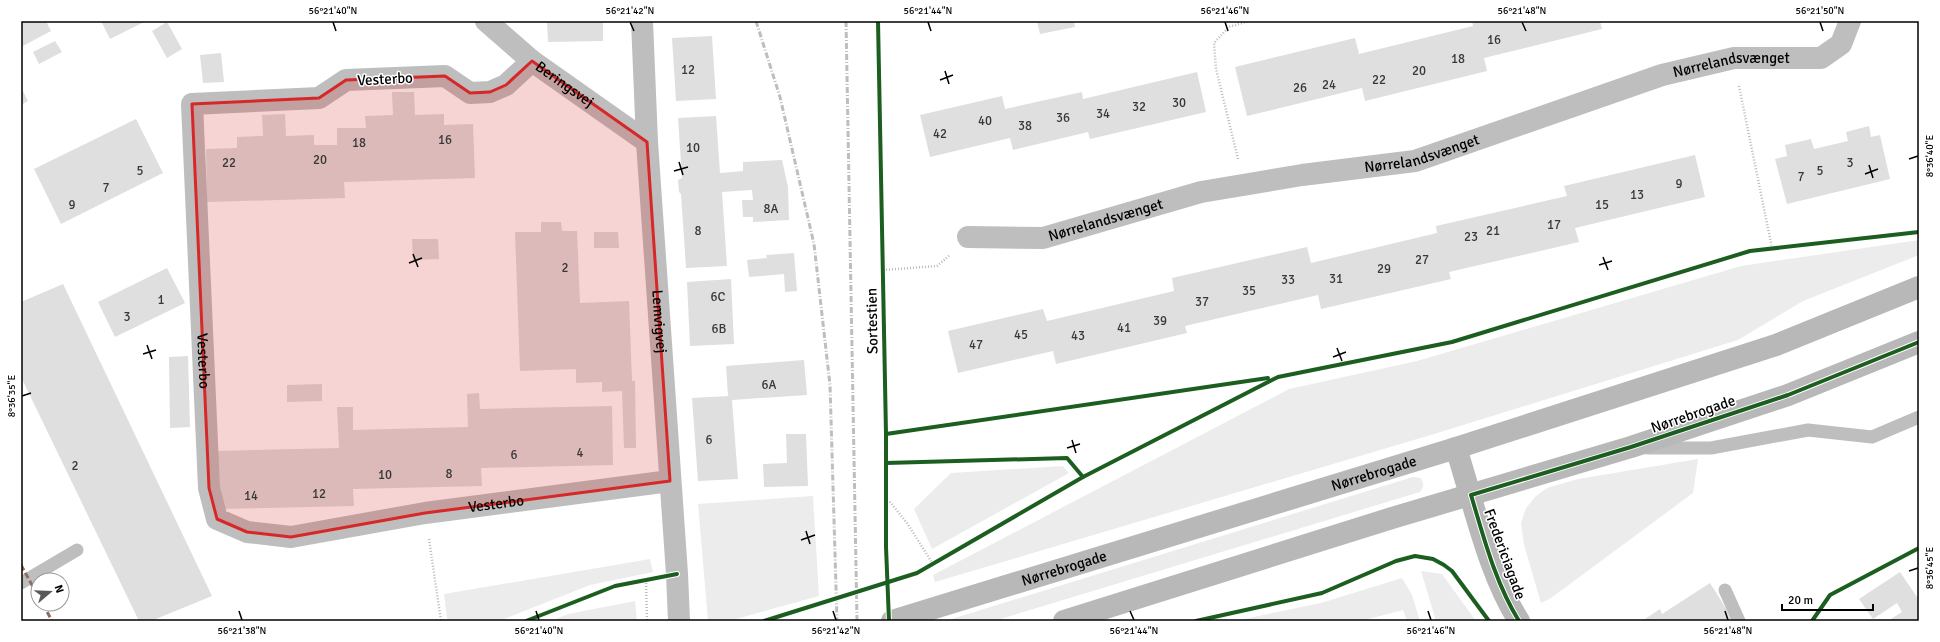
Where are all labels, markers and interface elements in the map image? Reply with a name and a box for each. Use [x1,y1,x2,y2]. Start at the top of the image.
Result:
text: 56°21'40"N [309,5,357,17]
text: 56°21'42"N [606,5,654,17]
text: 56°21'44"N [904,5,952,17]
text: 56°21'46"N [1201,5,1249,17]
text: 56°21'48"N [1498,5,1546,17]
text: 56°21'50"N [1796,5,1844,17]
house number: 16 [1487,32,1501,48]
street label: Nørrelandsvænget [1671,49,1790,81]
house number: 18 [1451,51,1465,67]
street label: Beringsvej [532,57,597,111]
house number: 12 [681,62,695,78]
house number: 20 [1412,63,1426,79]
street label: Vesterbo [357,69,414,89]
house number: 22 [1372,72,1386,88]
house number: 24 [1322,77,1336,93]
house number: 26 [1293,80,1307,96]
house number: 30 [1172,95,1186,111]
house number: 32 [1132,99,1146,115]
house number: 34 [1096,106,1110,122]
house number: 36 [1056,110,1070,126]
house number: 40 [978,113,992,129]
house number: 38 [1018,118,1032,134]
house number: 42 [933,126,947,142]
street label: Nørrelandsvænget [1363,130,1482,176]
house number: 16 [438,132,452,148]
house number: 18 [352,135,366,151]
text: 8°36'40"E [1924,135,1936,177]
house number: 10 [686,140,700,156]
house number: 20 [313,152,327,168]
house number: 22 [222,155,236,171]
house number: 3 [1846,155,1854,171]
house number: 5 [136,163,144,179]
house number: 5 [1816,163,1824,179]
house number: 7 [1797,169,1805,185]
house number: 9 [1675,176,1683,192]
house number: 7 [102,180,110,196]
house number: 13 [1630,187,1644,203]
street label: Nørrelandsvænget [1046,195,1165,245]
house number: 9 [68,197,76,213]
house number: 15 [1595,197,1609,213]
house number: 8A [764,201,779,217]
house number: 17 [1547,217,1561,233]
house number: 8 [694,223,702,239]
house number: 21 [1486,223,1500,239]
house number: 23 [1464,229,1478,245]
house number: 27 [1415,252,1429,268]
house number: 2 [561,260,569,276]
house number: 29 [1377,261,1391,277]
house number: 31 [1329,271,1343,287]
house number: 33 [1281,272,1295,288]
house number: 35 [1242,283,1256,299]
street label: Sortestien [862,288,882,354]
street label: Lemvigvej [648,289,671,354]
house number: 6C [711,289,726,305]
house number: 1 [157,292,165,308]
house number: 37 [1195,294,1209,310]
house number: 3 [123,309,131,325]
house number: 39 [1153,313,1167,329]
house number: 41 [1117,320,1131,336]
house number: 6B [712,321,727,337]
house number: 45 [1014,327,1028,343]
house number: 43 [1071,328,1085,344]
street label: Vesterbo [193,333,214,389]
house number: 47 [969,337,983,353]
text: 8°36'35"E [6,375,18,417]
house number: 6A [762,377,777,393]
street label: Nørrebrogade [1648,391,1738,437]
house number: 6 [705,432,713,448]
house number: 4 [576,445,584,461]
house number: 6 [510,447,518,463]
street label: Nørrebrogade [1329,452,1419,495]
house number: 2 [71,458,79,474]
house number: 8 [445,466,453,482]
house number: 10 [378,467,392,483]
house number: 12 [312,486,326,502]
house number: 14 [244,488,258,504]
street label: Vesterbo [467,491,525,516]
street label: Fredericiagade [1480,506,1530,602]
street label: Nørrebrogade [1019,547,1109,590]
text: 8°36'45"E [1924,547,1936,589]
north arrow [30,572,70,612]
text: N [52,583,66,595]
scale bar [1782,586,1873,612]
text: 20 m [1788,593,1813,608]
text: 56°21'38"N [218,625,266,637]
text: 56°21'40"N [515,625,563,637]
text: 56°21'42"N [812,625,860,637]
text: 56°21'44"N [1110,625,1158,637]
text: 56°21'46"N [1407,625,1455,637]
text: 56°21'48"N [1704,625,1752,637]

